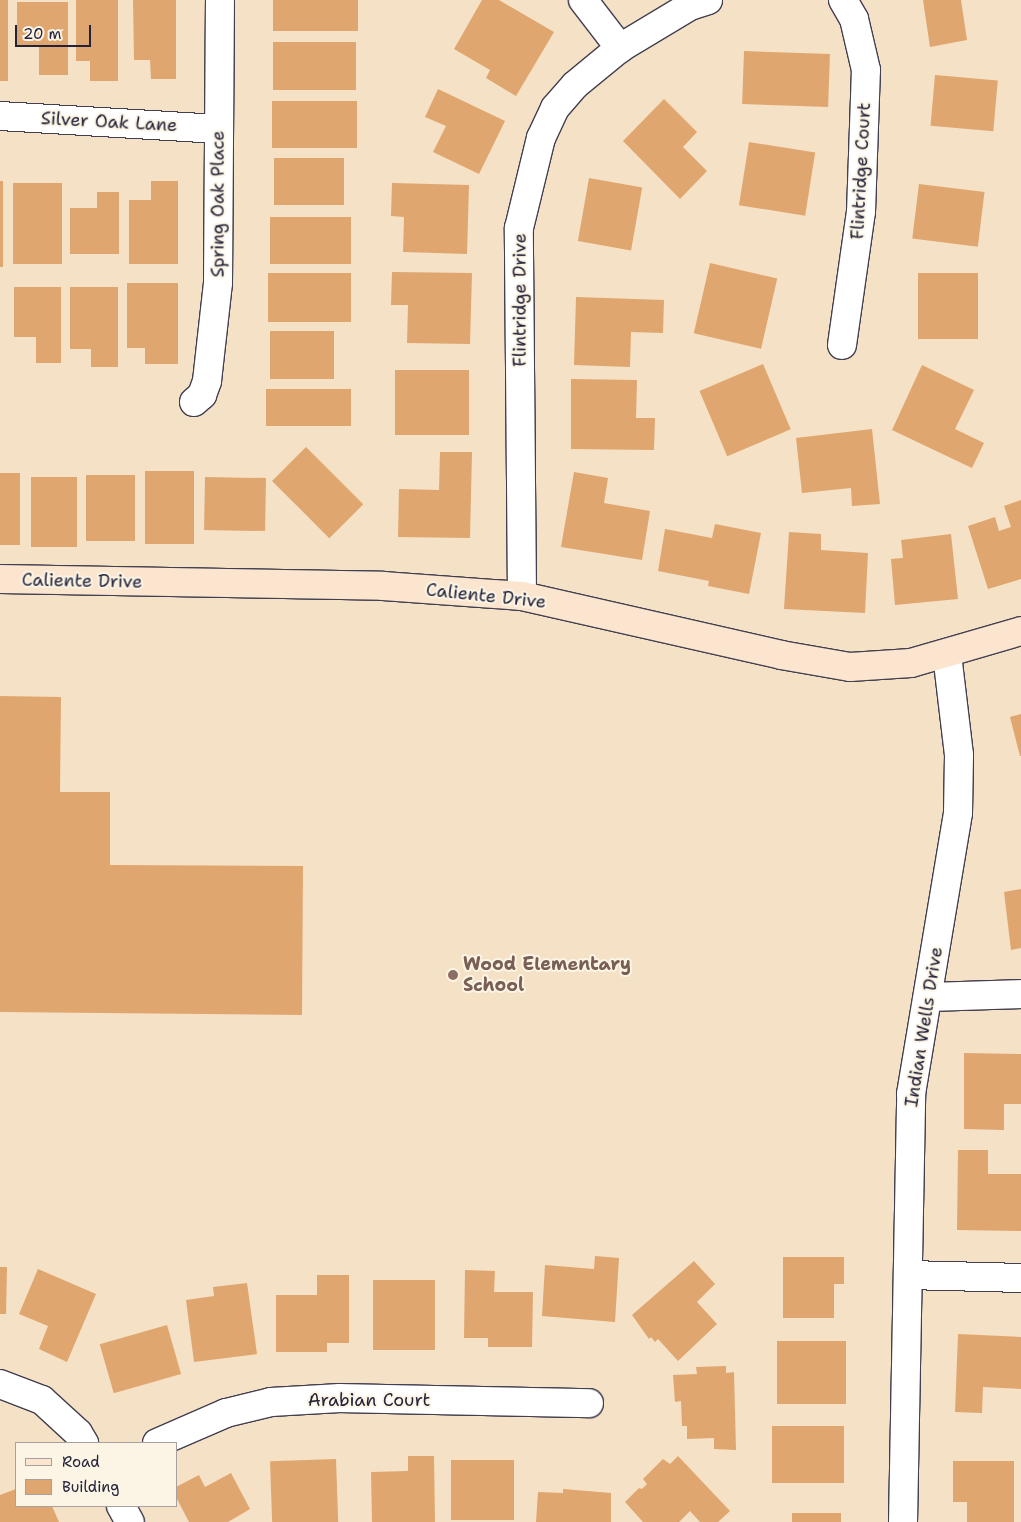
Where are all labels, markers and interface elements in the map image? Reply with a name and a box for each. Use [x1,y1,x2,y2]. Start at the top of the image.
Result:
scale bar [18,15,94,47]
text: 20 m [23,24,62,44]
street label: Flintridge Court [847,102,875,240]
street label: Silver Oak Lane [40,108,178,136]
street label: Spring Oak Place [207,131,229,277]
street label: Flintridge Drive [509,233,531,367]
street label: Caliente Drive [21,569,143,593]
street label: Caliente Drive [425,579,547,613]
street label: Indian Wells Drive [901,946,947,1108]
place label: Wood Elementary School [463,954,631,996]
marker: Wood Elementary School [447,969,459,981]
street label: Arabian Court [308,1389,430,1411]
legend [15,1442,178,1507]
text: Road [62,1452,100,1472]
text: Building [62,1477,119,1497]

